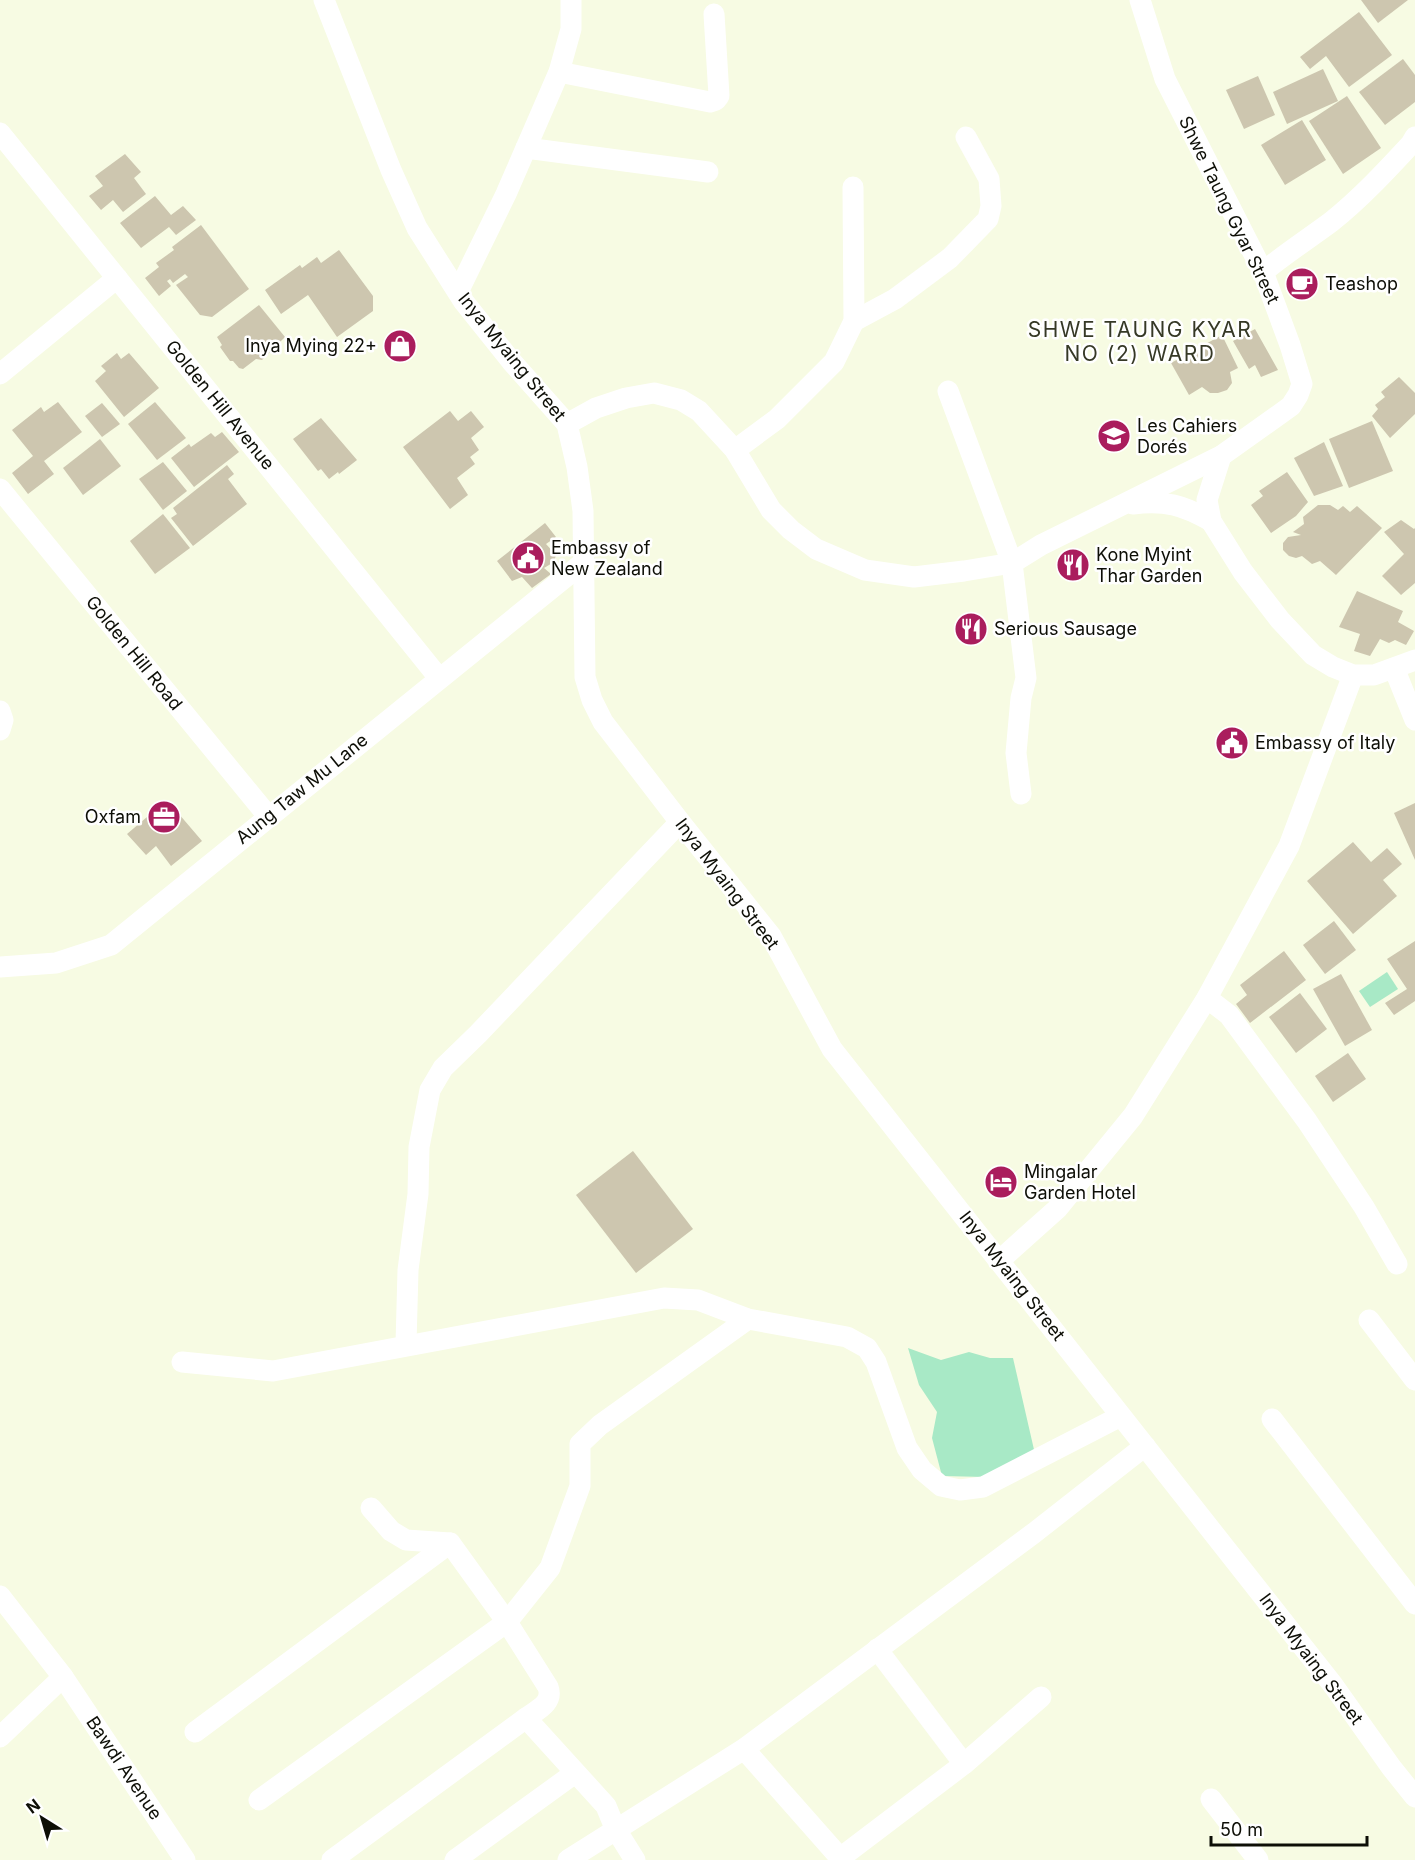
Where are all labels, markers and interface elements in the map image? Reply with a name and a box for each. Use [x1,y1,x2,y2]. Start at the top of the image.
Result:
street label: Shwe Taung Gyar Street [1175,113,1284,307]
cafe icon: Teashop [1284,266,1320,302]
place label: Teashop [1325,273,1398,294]
street label: Inya Myaing Street [454,288,571,425]
district label: SHWE TAUNG KYAR NO (2) WARD [1028,317,1252,366]
shop icon: Inya Mying 22+ [382,328,418,364]
place label: Inya Mying 22+ [245,335,377,356]
street label: Golden Hill Avenue [162,336,279,474]
place label: Les Cahiers Dorés [1137,415,1237,457]
school or university icon: Les Cahiers Dorés [1096,418,1132,454]
place label: Embassy of New Zealand [551,537,663,579]
public building icon: Embassy of New Zealand [510,540,546,576]
place label: Kone Myint Thar Garden [1096,544,1202,586]
restaurant icon: Kone Myint Thar Garden [1055,547,1091,583]
street label: Golden Hill Road [82,591,187,714]
restaurant icon: Serious Sausage [953,611,989,647]
place label: Serious Sausage [994,618,1137,639]
public building icon: Embassy of Italy [1214,725,1250,761]
street label: Aung Taw Mu Lane [232,729,372,848]
place label: Embassy of Italy [1255,732,1395,753]
office icon: Oxfam [146,799,182,835]
place label: Oxfam [85,806,141,827]
street label: Inya Myaing Street [671,814,784,954]
place label: Mingalar Garden Hotel [1024,1161,1136,1203]
hotel icon: Mingalar Garden Hotel [983,1164,1019,1200]
street label: Inya Myaing Street [955,1207,1070,1345]
street label: Inya Myaing Street [1255,1589,1368,1729]
street label: Bawdi Avenue [82,1712,167,1823]
north arrow [12,1788,72,1848]
text: N [22,1794,44,1818]
scale bar [1211,1809,1367,1847]
text: 50 m [1220,1819,1263,1840]

